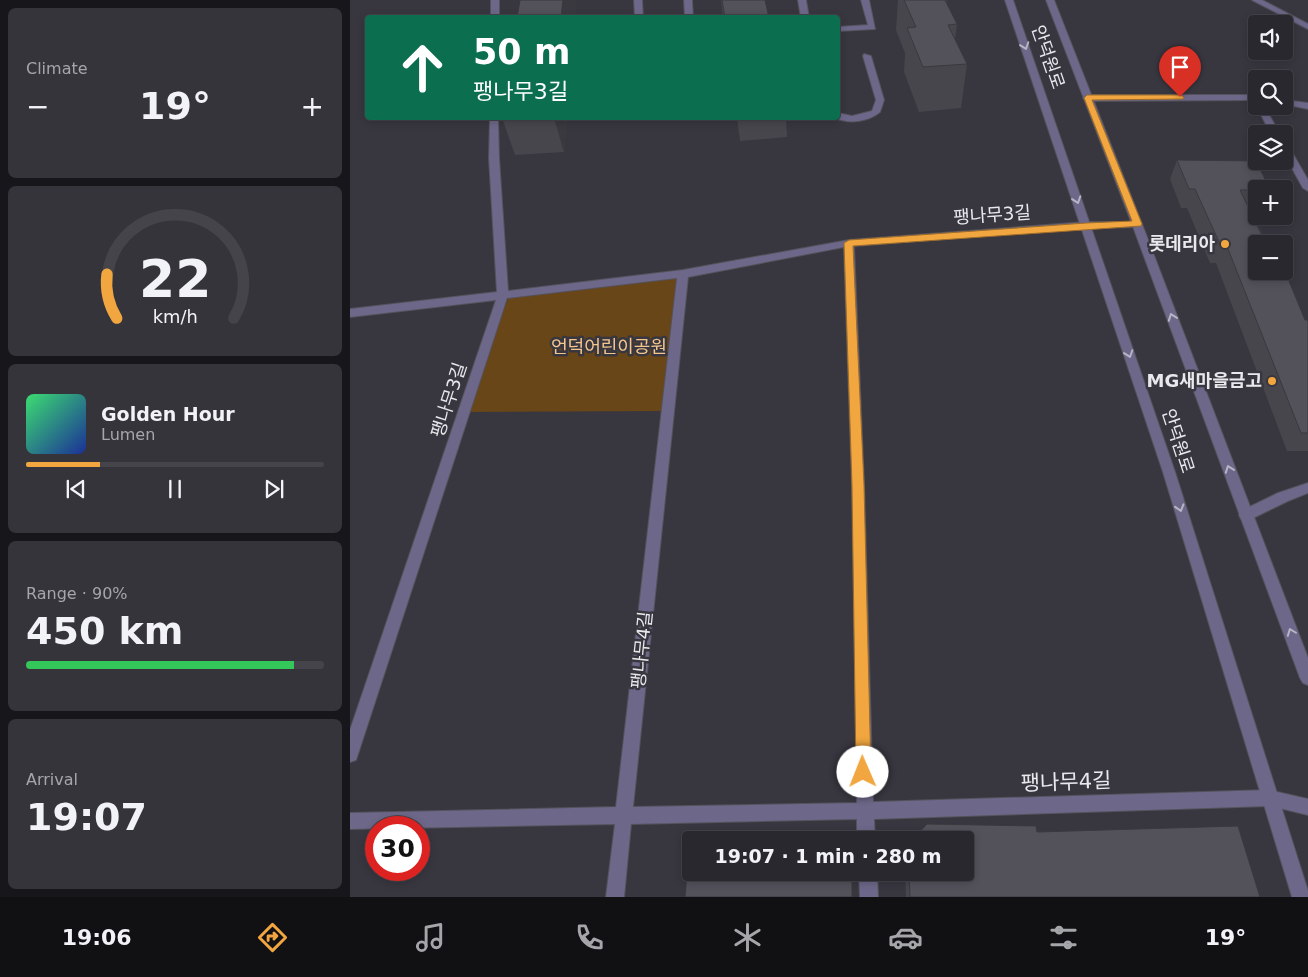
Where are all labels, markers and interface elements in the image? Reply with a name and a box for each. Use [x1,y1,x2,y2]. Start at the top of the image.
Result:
map controls [1248,15,1293,280]
button: sound [1248,15,1293,60]
street label: 안덕원로 [1028,22,1069,92]
text: 50 m [473,32,570,72]
icon: ahead [390,35,455,100]
one-way arrow [1019,42,1029,50]
pin [1159,46,1201,97]
icon: arrive [1166,53,1194,81]
text: Climate [26,59,88,78]
button: search [1248,70,1293,115]
text: 팽나무3길 [473,79,568,104]
text: 19° [139,84,211,128]
text: − [26,90,49,123]
text: + [301,90,324,123]
button: layers [1248,125,1293,170]
button: + [1248,180,1293,225]
one-way arrow [1071,195,1081,204]
street label: 팽나무3길 [952,201,1031,228]
place label: 롯데리아 [1149,233,1215,254]
button: − [1248,235,1293,280]
marker: 롯데리아 [1219,238,1231,250]
text: 22 [139,249,211,309]
text: km/h [152,306,198,327]
one-way arrow [1168,313,1178,321]
park label: 언덕어린이공원 [551,336,667,357]
one-way arrow [1123,349,1133,358]
street label: 팽나무3길 [427,360,471,440]
place label: MG새마을금고 [1147,370,1262,391]
marker: MG새마을금고 [1266,375,1278,387]
text: Golden Hour [101,403,235,425]
street label: 안덕원로 [1158,406,1199,476]
text: Lumen [101,425,155,444]
one-way arrow [1225,465,1235,474]
icon: previous [62,475,90,503]
icon: pause [161,475,189,503]
icon: next [260,475,288,503]
one-way arrow [1175,504,1185,512]
text: Range · 90% [26,584,128,603]
text: 450 km [26,609,183,653]
street label: 팽나무4길 [627,610,656,690]
one-way arrow [1286,629,1296,637]
position arrow [836,745,888,797]
street label: 팽나무4길 [1020,768,1112,796]
text: Arrival [26,770,78,789]
text: 19:07 [26,795,147,839]
speed limit sign: 30 [365,816,430,881]
text: 19:07 · 1 min · 280 m [714,845,942,867]
icon: directions [255,920,290,955]
icon: music [413,920,448,955]
icon: phone [572,920,607,955]
icon: climate [730,920,765,955]
icon: car [888,920,923,955]
icon: filters [1046,920,1081,955]
text: 19:06 [62,925,132,950]
text: 19° [1205,925,1246,950]

